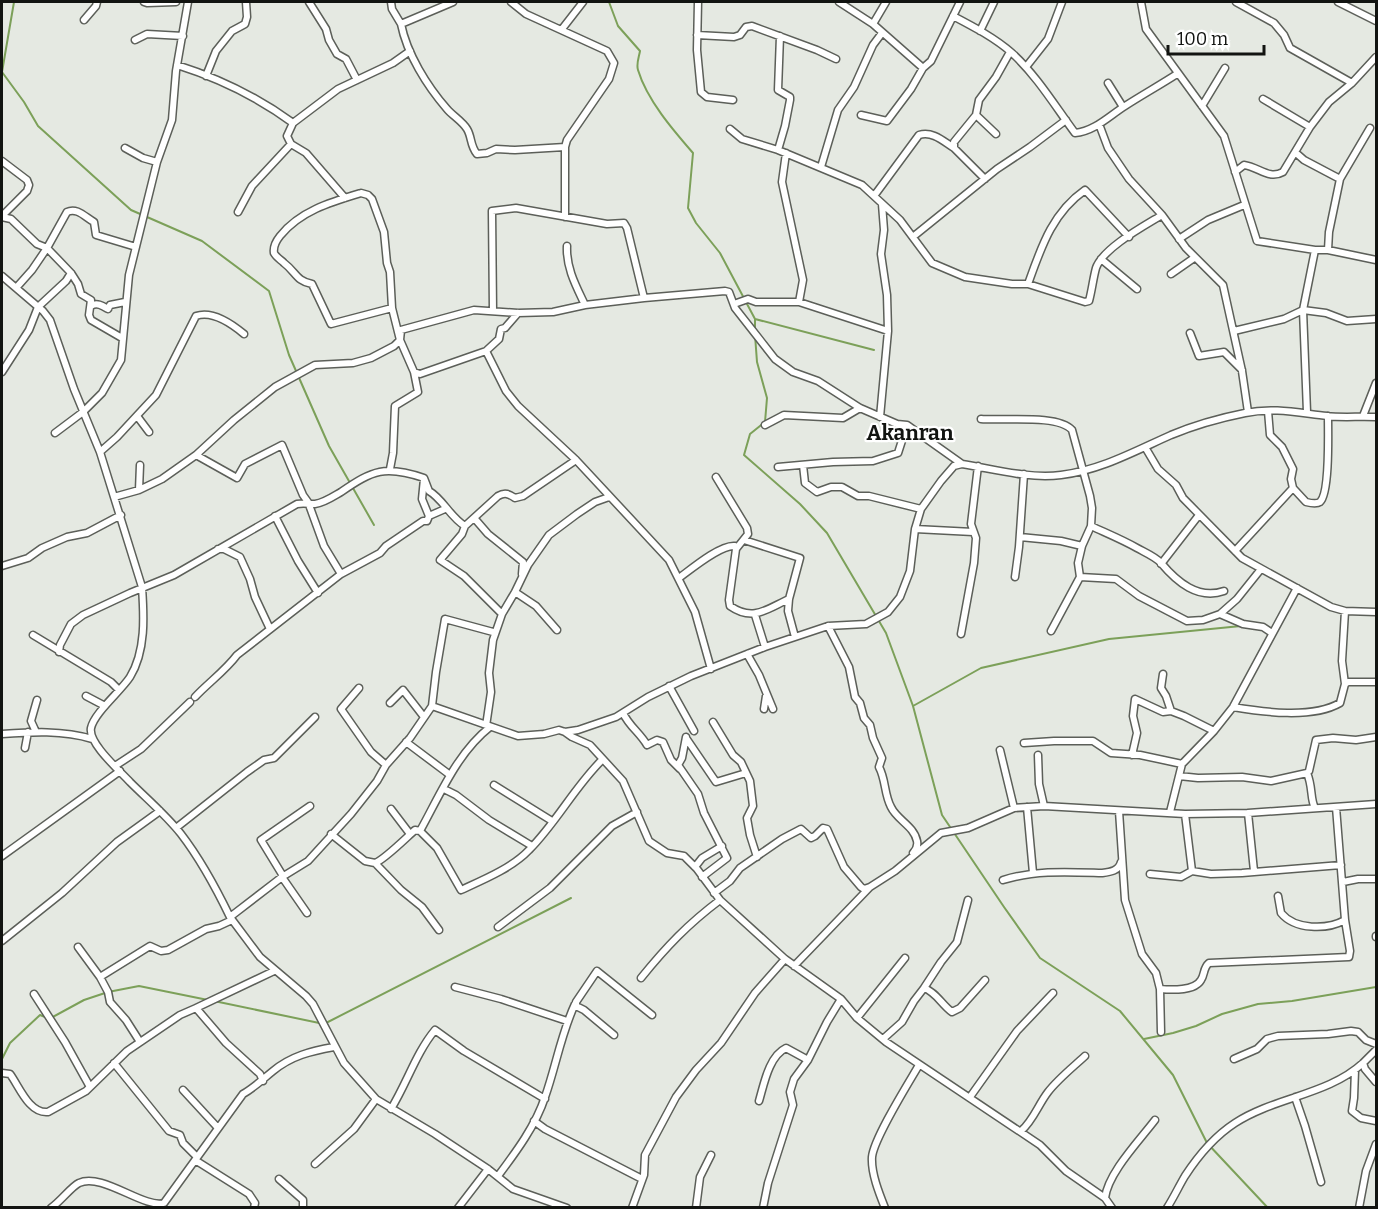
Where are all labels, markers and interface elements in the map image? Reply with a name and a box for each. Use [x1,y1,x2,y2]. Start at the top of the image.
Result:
scale bar [1168,18,1264,56]
text: 100 m [1177,28,1228,50]
district label: Akanran [867,420,954,446]

